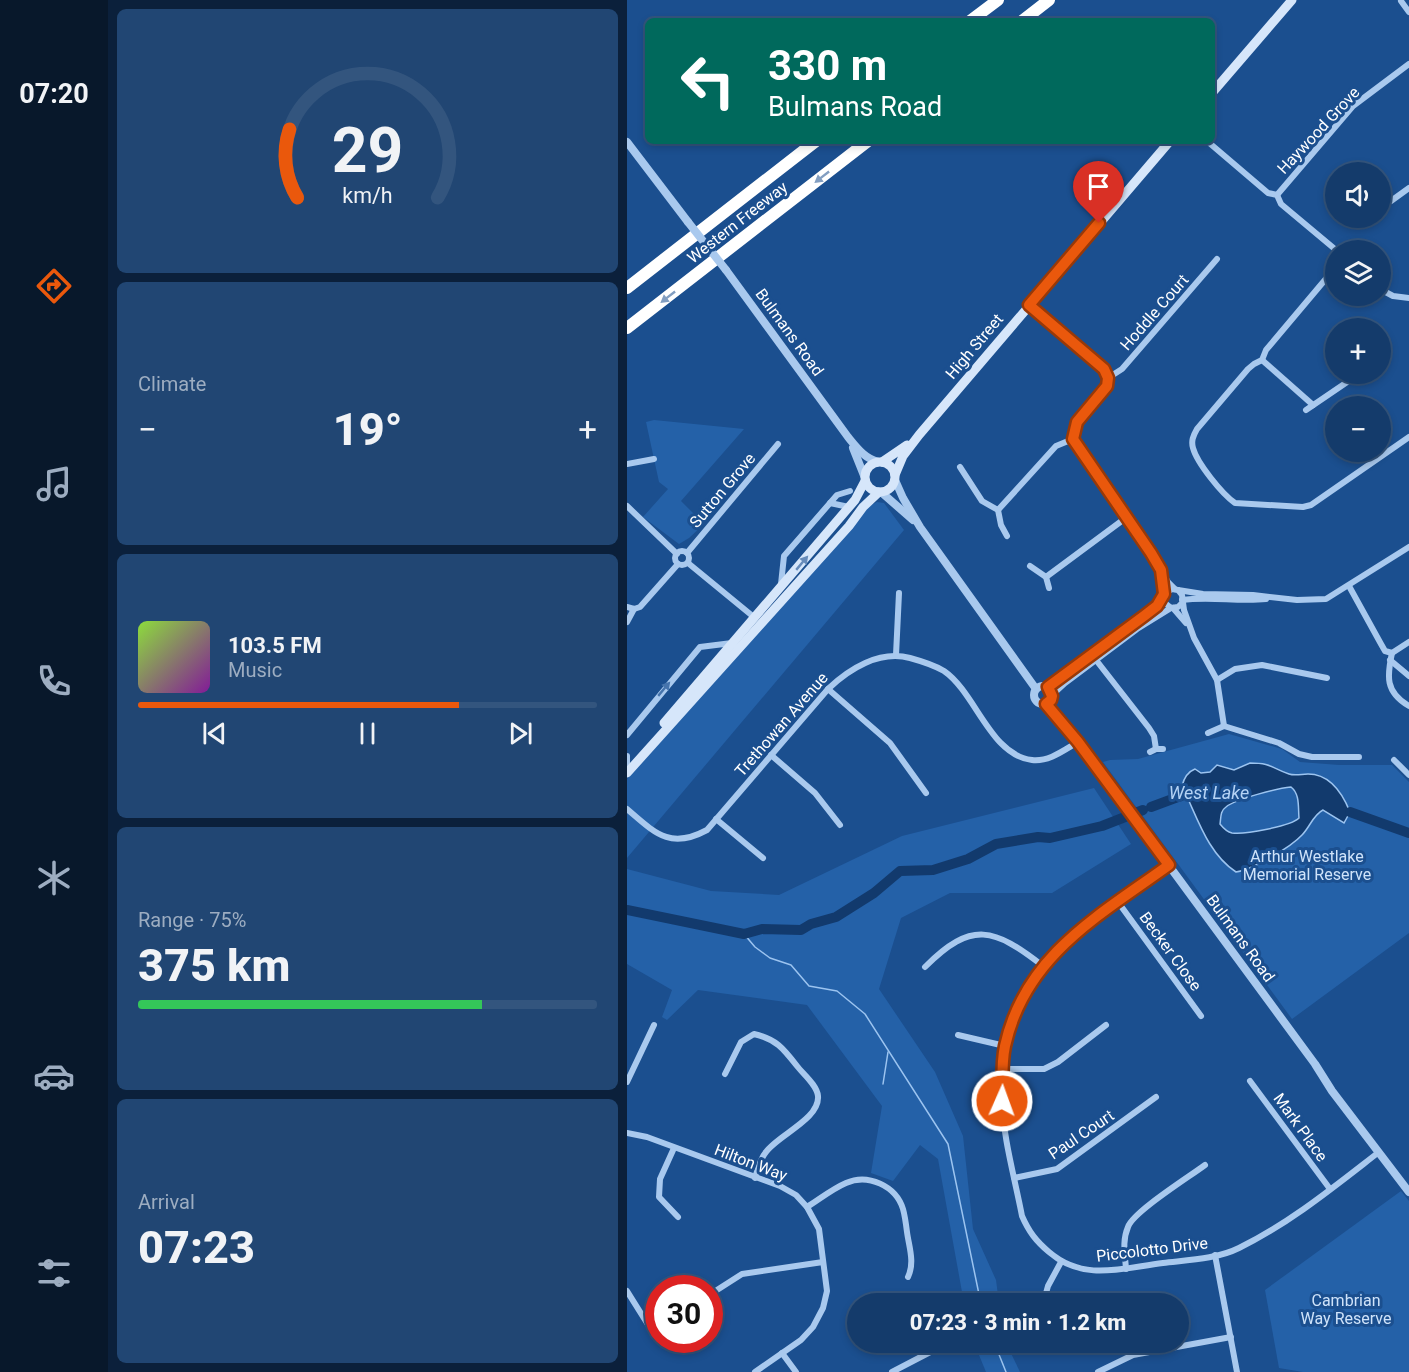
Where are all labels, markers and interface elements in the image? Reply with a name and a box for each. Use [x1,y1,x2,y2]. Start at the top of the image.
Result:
text: 330 m [768,41,887,90]
icon: left [669,42,747,120]
text: 07:20 [19,78,89,110]
street label: Haywood Grove [1273,83,1364,178]
text: Bulmans Road [768,91,942,123]
text: 29 [332,114,403,187]
pin [1073,161,1124,223]
map controls [1325,162,1391,462]
button: sound [1325,162,1391,228]
one-way arrow [814,170,829,182]
icon: arrive [1082,170,1115,203]
street label: Western Freeway [684,177,791,267]
text: km/h [342,183,393,208]
button: layers [1325,240,1391,306]
icon: directions [33,265,75,307]
street label: Hoddle Court [1116,270,1192,354]
street label: Bulmans Road [752,285,828,380]
one-way arrow [660,290,676,303]
street label: High Street [942,310,1007,383]
button: + [1325,318,1391,384]
text: Climate [138,372,206,396]
button: − [1325,396,1391,462]
text: 19° [333,403,402,456]
text: − [138,410,157,449]
text: + [578,410,597,449]
street label: Sutton Grove [686,449,759,532]
icon: music [33,463,75,505]
one-way arrow [795,556,808,571]
text: 103.5 FM [228,633,322,658]
text: Music [228,658,282,682]
icon: phone [33,660,75,702]
street label: Trethowan Avenue [731,668,832,780]
one-way arrow [657,682,670,697]
icon: previous [198,717,231,750]
icon: pause [351,717,384,750]
icon: next [504,717,537,750]
water label: West Lake [1169,782,1249,803]
park label: Arthur Westlake Memorial Reserve [1243,847,1371,884]
icon: climate [33,857,75,899]
street label: Bulmans Road [1203,891,1279,986]
text: Range · 75% [138,908,246,932]
street label: Becker Close [1136,908,1206,994]
text: 375 km [138,939,290,992]
icon: car [33,1055,75,1097]
position arrow [970,1069,1034,1133]
street label: Mark Place [1269,1089,1332,1165]
street label: Paul Court [1045,1106,1118,1163]
street label: Hilton Way [712,1140,790,1185]
text: Arrival [138,1190,195,1214]
text: 07:23 [138,1221,255,1274]
street label: Piccolotto Drive [1095,1233,1209,1266]
icon: filters [33,1252,75,1294]
speed limit sign: 30 [645,1275,723,1353]
park label: Cambrian Way Reserve [1301,1291,1391,1328]
text: 07:23 · 3 min · 1.2 km [910,1310,1126,1335]

